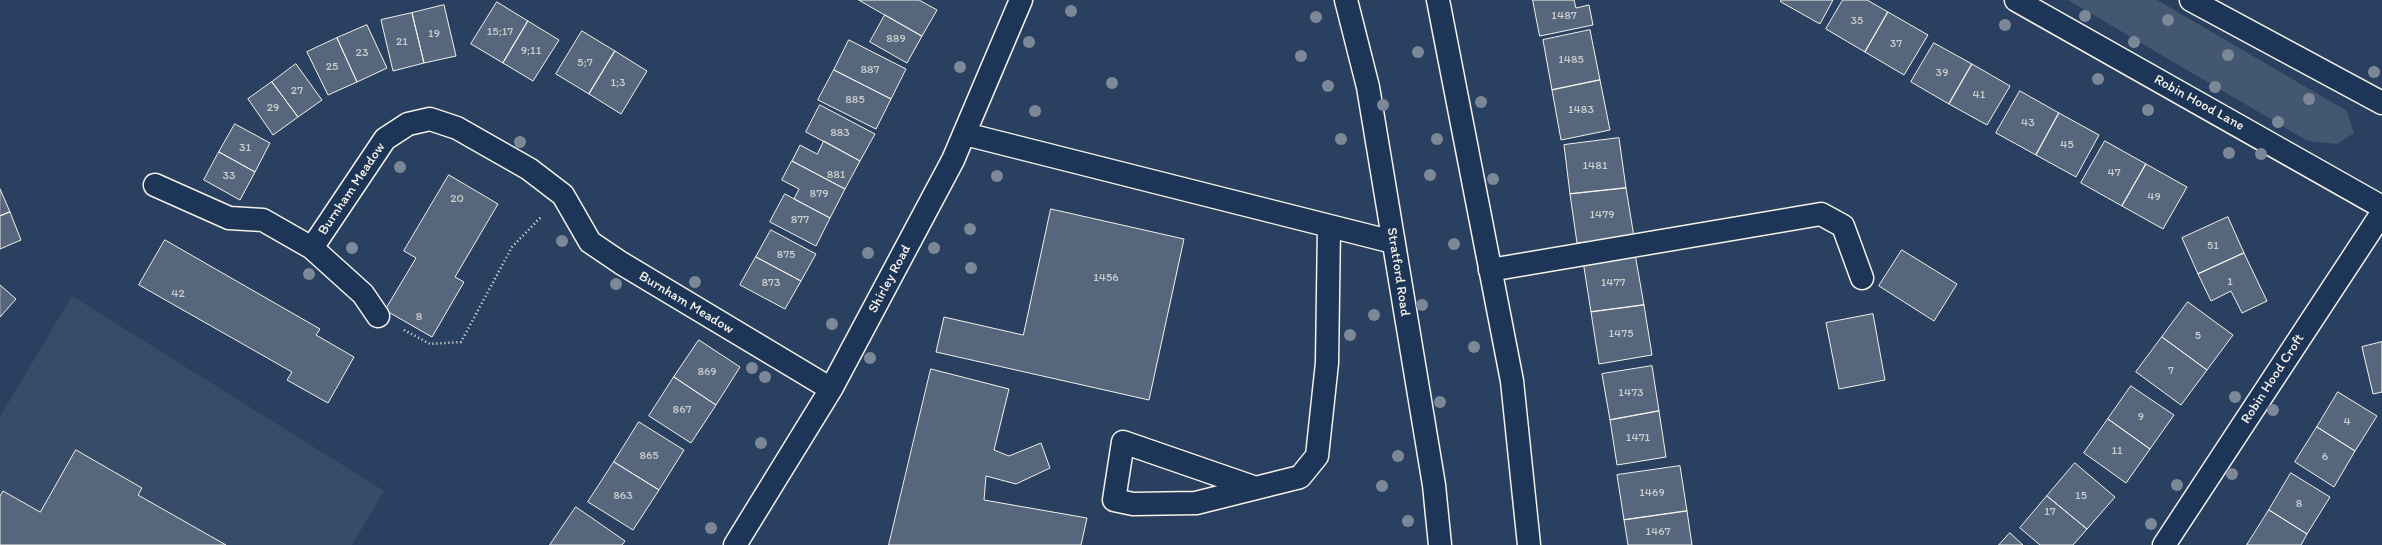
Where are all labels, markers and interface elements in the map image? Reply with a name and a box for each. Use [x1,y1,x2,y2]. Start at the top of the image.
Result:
house number: 1487 [1551,9,1577,23]
house number: 35 [1851,14,1863,28]
house number: 15;17 [487,25,513,39]
house number: 19 [428,27,440,41]
house number: 889 [886,32,906,46]
house number: 21 [396,35,408,49]
house number: 37 [1890,37,1902,51]
house number: 9;11 [521,44,541,58]
house number: 23 [356,46,368,60]
house number: 1485 [1558,53,1584,67]
house number: 5;7 [577,56,593,70]
house number: 25 [326,60,338,74]
house number: 887 [860,63,880,77]
house number: 39 [1936,66,1948,80]
street label: Robin Hood Lane [2151,71,2247,135]
house number: 1;3 [610,76,626,90]
house number: 27 [291,84,303,98]
house number: 41 [1973,88,1985,102]
house number: 885 [845,93,865,107]
house number: 29 [267,101,279,115]
house number: 1483 [1568,103,1594,117]
house number: 43 [2021,116,2035,130]
house number: 883 [830,126,850,140]
house number: 45 [2060,138,2074,152]
street label: Burnham Meadow [315,140,389,238]
house number: 31 [239,141,251,155]
house number: 1481 [1583,159,1607,173]
house number: 47 [2107,166,2121,180]
house number: 881 [827,168,845,182]
house number: 33 [222,169,236,183]
house number: 879 [810,187,828,201]
house number: 49 [2147,190,2161,204]
house number: 20 [450,192,464,206]
house number: 1479 [1589,208,1615,222]
house number: 877 [791,213,809,227]
street label: Stratford Road [1383,226,1413,318]
house number: 51 [2207,239,2219,253]
street label: Shirley Road [865,242,915,316]
house number: 875 [777,248,795,262]
street label: Burnham Meadow [635,268,737,338]
house number: 1456 [1093,271,1119,285]
house number: 1 [2227,275,2233,289]
house number: 873 [761,276,781,290]
house number: 1477 [1601,276,1625,290]
house number: 42 [171,287,185,301]
house number: 8 [416,310,422,324]
house number: 1475 [1608,327,1634,341]
house number: 5 [2195,329,2201,343]
street label: Robin Hood Croft [2238,331,2308,427]
house number: 7 [2168,364,2174,378]
house number: 869 [697,365,717,379]
house number: 1473 [1618,386,1644,400]
house number: 867 [673,403,691,417]
house number: 9 [2138,410,2144,424]
house number: 4 [2343,415,2351,429]
house number: 1471 [1626,431,1650,445]
house number: 11 [2111,444,2123,458]
house number: 865 [639,449,659,463]
house number: 6 [2322,450,2328,464]
house number: 1469 [1639,486,1665,500]
house number: 863 [613,489,633,503]
house number: 15 [2075,489,2087,503]
house number: 8 [2296,497,2302,511]
house number: 17 [2044,505,2056,519]
house number: 1467 [1645,525,1671,539]

